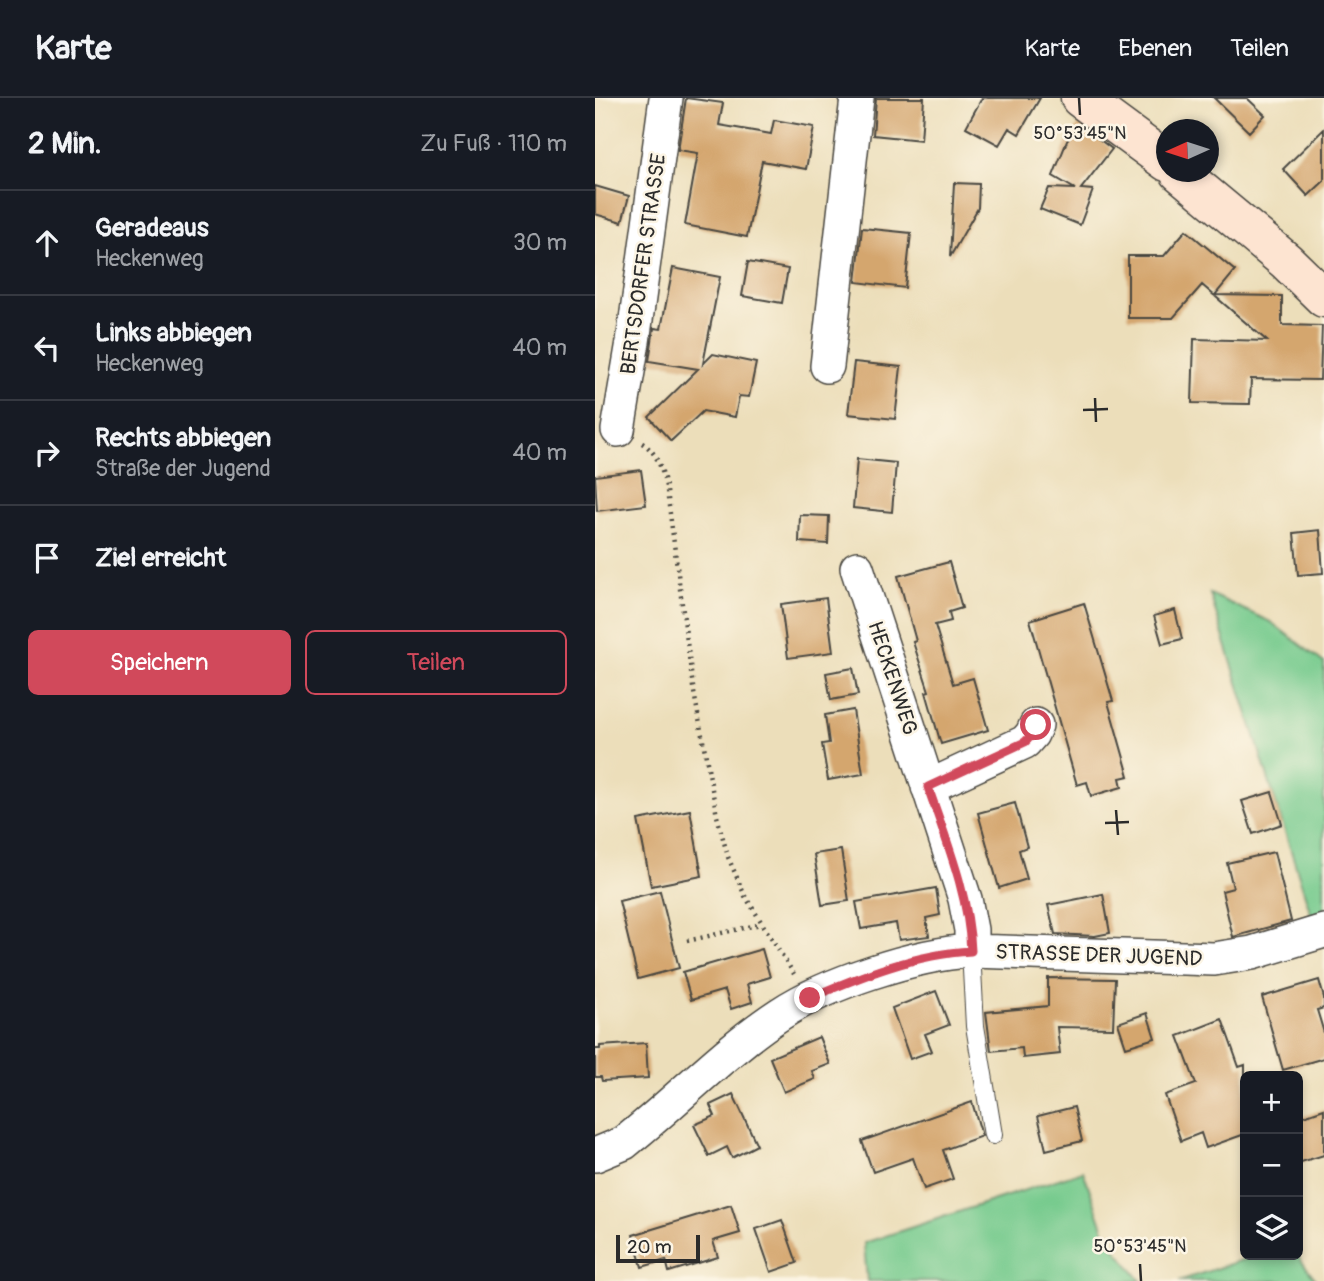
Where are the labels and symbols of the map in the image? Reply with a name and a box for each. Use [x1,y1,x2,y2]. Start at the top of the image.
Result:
north arrow [1156,119,1219,182]
text: 50°53'45"N [1034,122,1126,145]
street label: BERTSDORFER STRASSE [615,152,672,376]
street label: HECKENWEG [861,618,924,739]
route start [1020,709,1051,740]
street label: STRASSE DER JUGEND [995,938,1203,973]
route end [794,982,825,1013]
scale bar [616,1232,700,1264]
text: 50°53'45"N [1094,1235,1186,1258]

